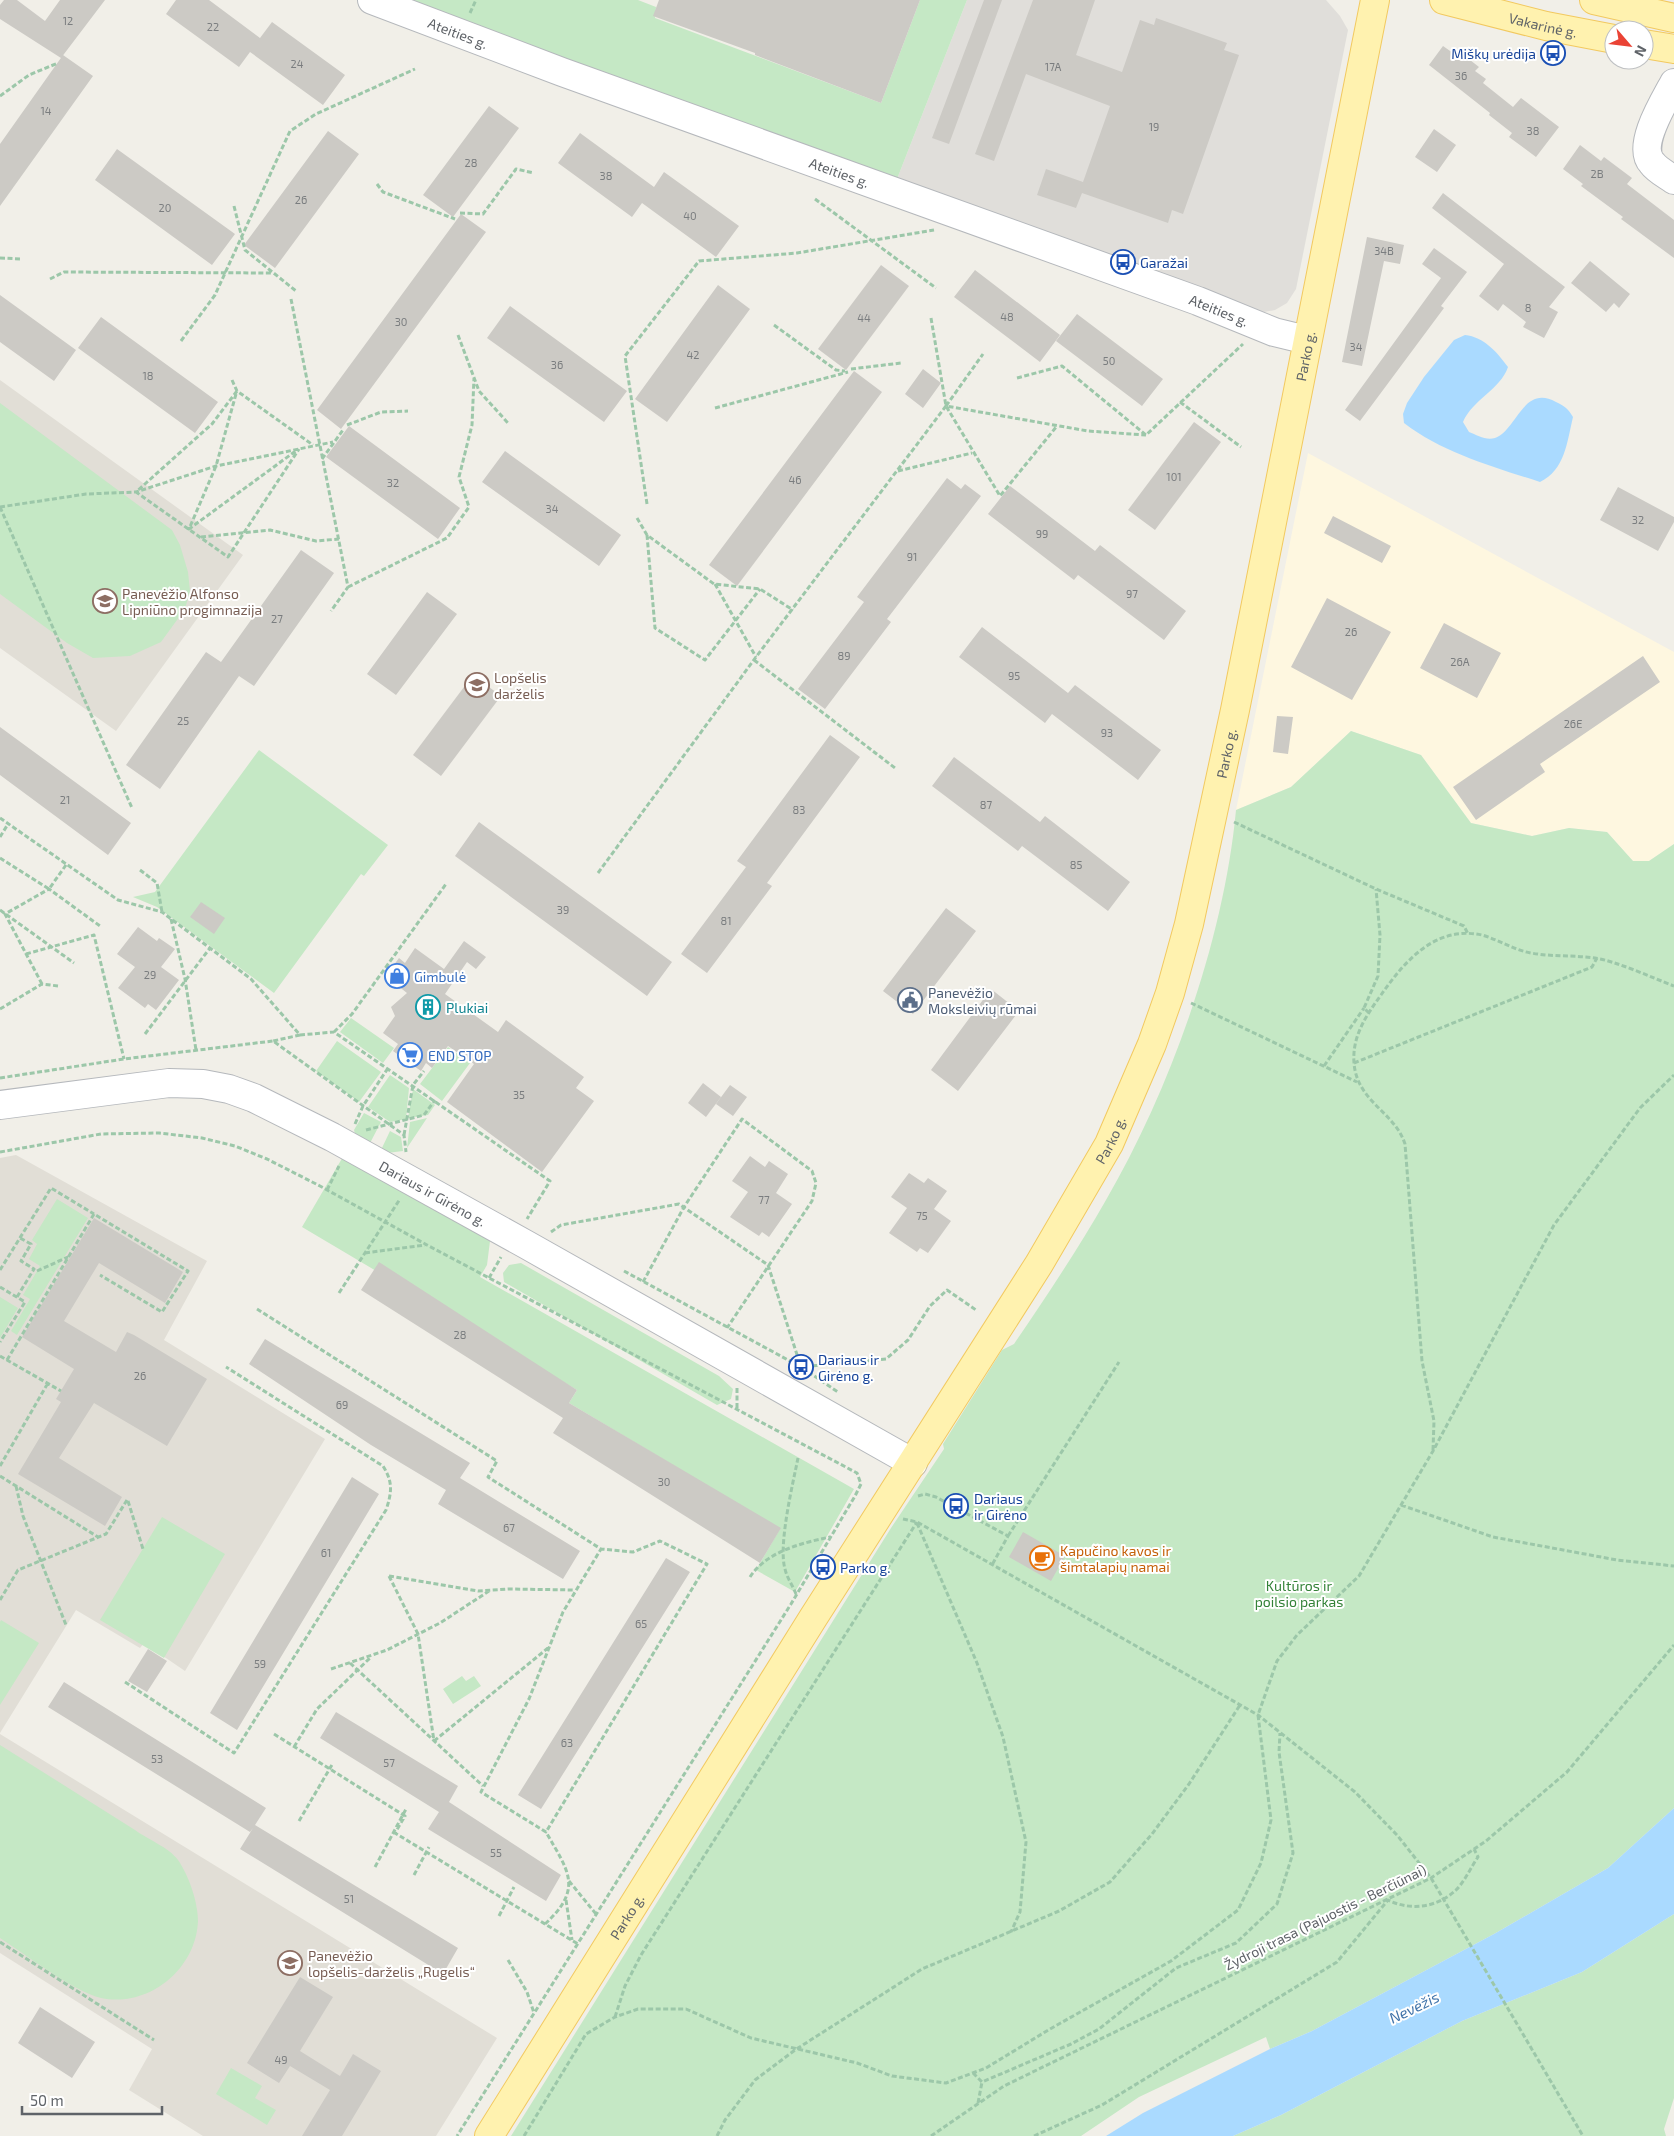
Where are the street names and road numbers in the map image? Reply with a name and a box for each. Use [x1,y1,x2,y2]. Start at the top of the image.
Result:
street label: Vakarinė g. [1507,8,1579,40]
street label: Ateities g. [426,14,490,52]
street label: Ateities g. [807,153,872,190]
street label: Ateities g. [1187,290,1251,329]
street label: Parko g. [1292,330,1318,383]
street label: Parko g. [1212,727,1239,780]
street label: Parko g. [1091,1114,1128,1167]
street label: Dariaus ir Girėno g. [377,1156,489,1229]
street label: Žydroji trasa (Pajuostis - Berčiūnai) [1221,1861,1429,1973]
street label: Parko g. [606,1890,647,1942]

